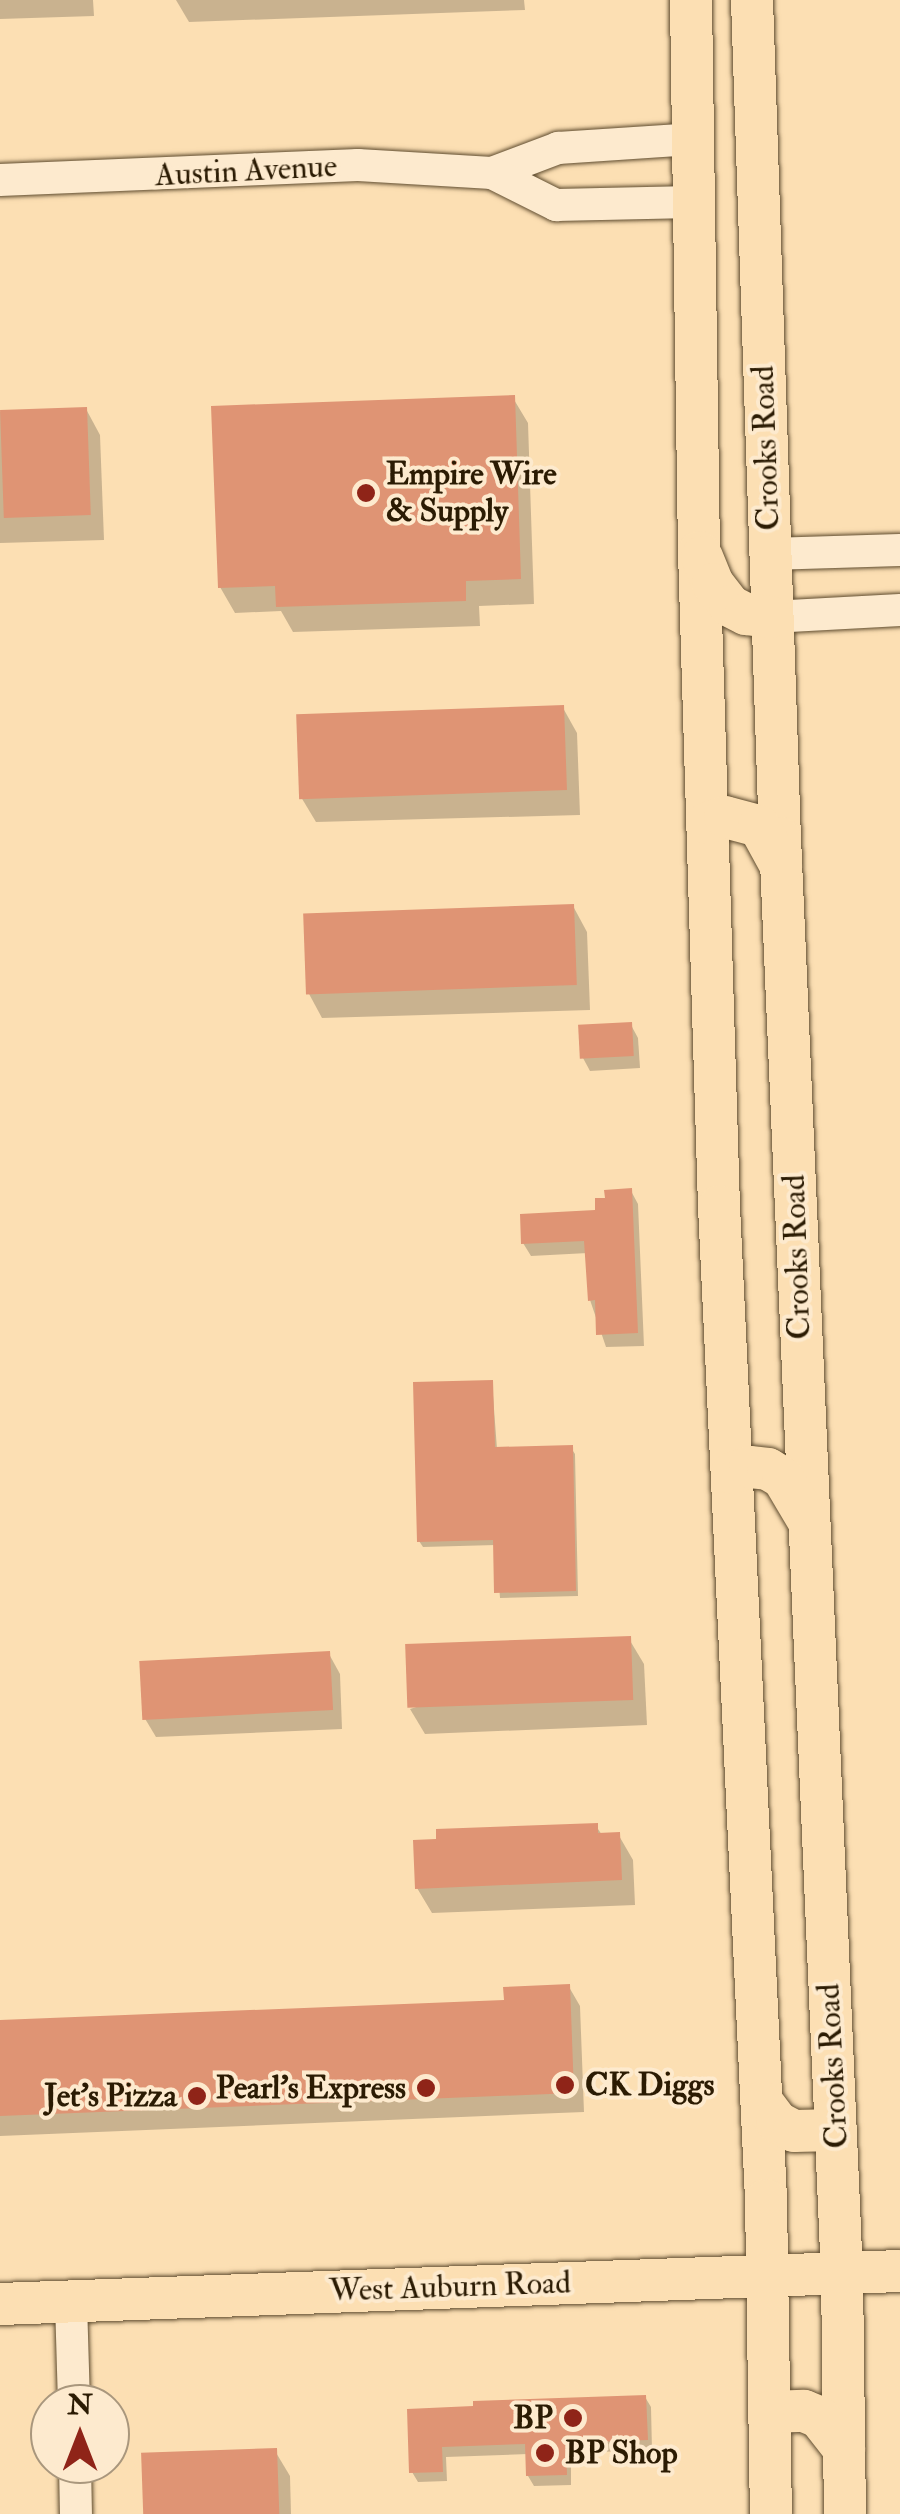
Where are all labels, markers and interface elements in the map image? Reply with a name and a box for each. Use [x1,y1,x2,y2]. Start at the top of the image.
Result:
street label: Austin Avenue [154,147,338,195]
street label: Crooks Road [744,365,788,531]
place label: Empire Wire & Supply [386,456,557,531]
marker: Empire Wire & Supply [355,482,377,504]
street label: Crooks Road [775,1174,819,1340]
street label: Crooks Road [810,1982,856,2150]
place label: CK Diggs [585,2066,715,2104]
place label: Pearl's Express [216,2069,406,2107]
marker: CK Diggs [554,2074,576,2096]
place label: Jet's Pizza [44,2077,177,2115]
marker: Pearl's Express [415,2077,437,2099]
marker: Jet's Pizza [186,2085,208,2107]
street label: West Auburn Road [328,2264,572,2310]
north arrow [30,2384,130,2484]
text: N [67,2388,93,2423]
place label: BP [513,2399,553,2437]
marker: BP [562,2407,584,2429]
place label: BP Shop [565,2434,678,2472]
marker: BP Shop [534,2442,556,2464]

